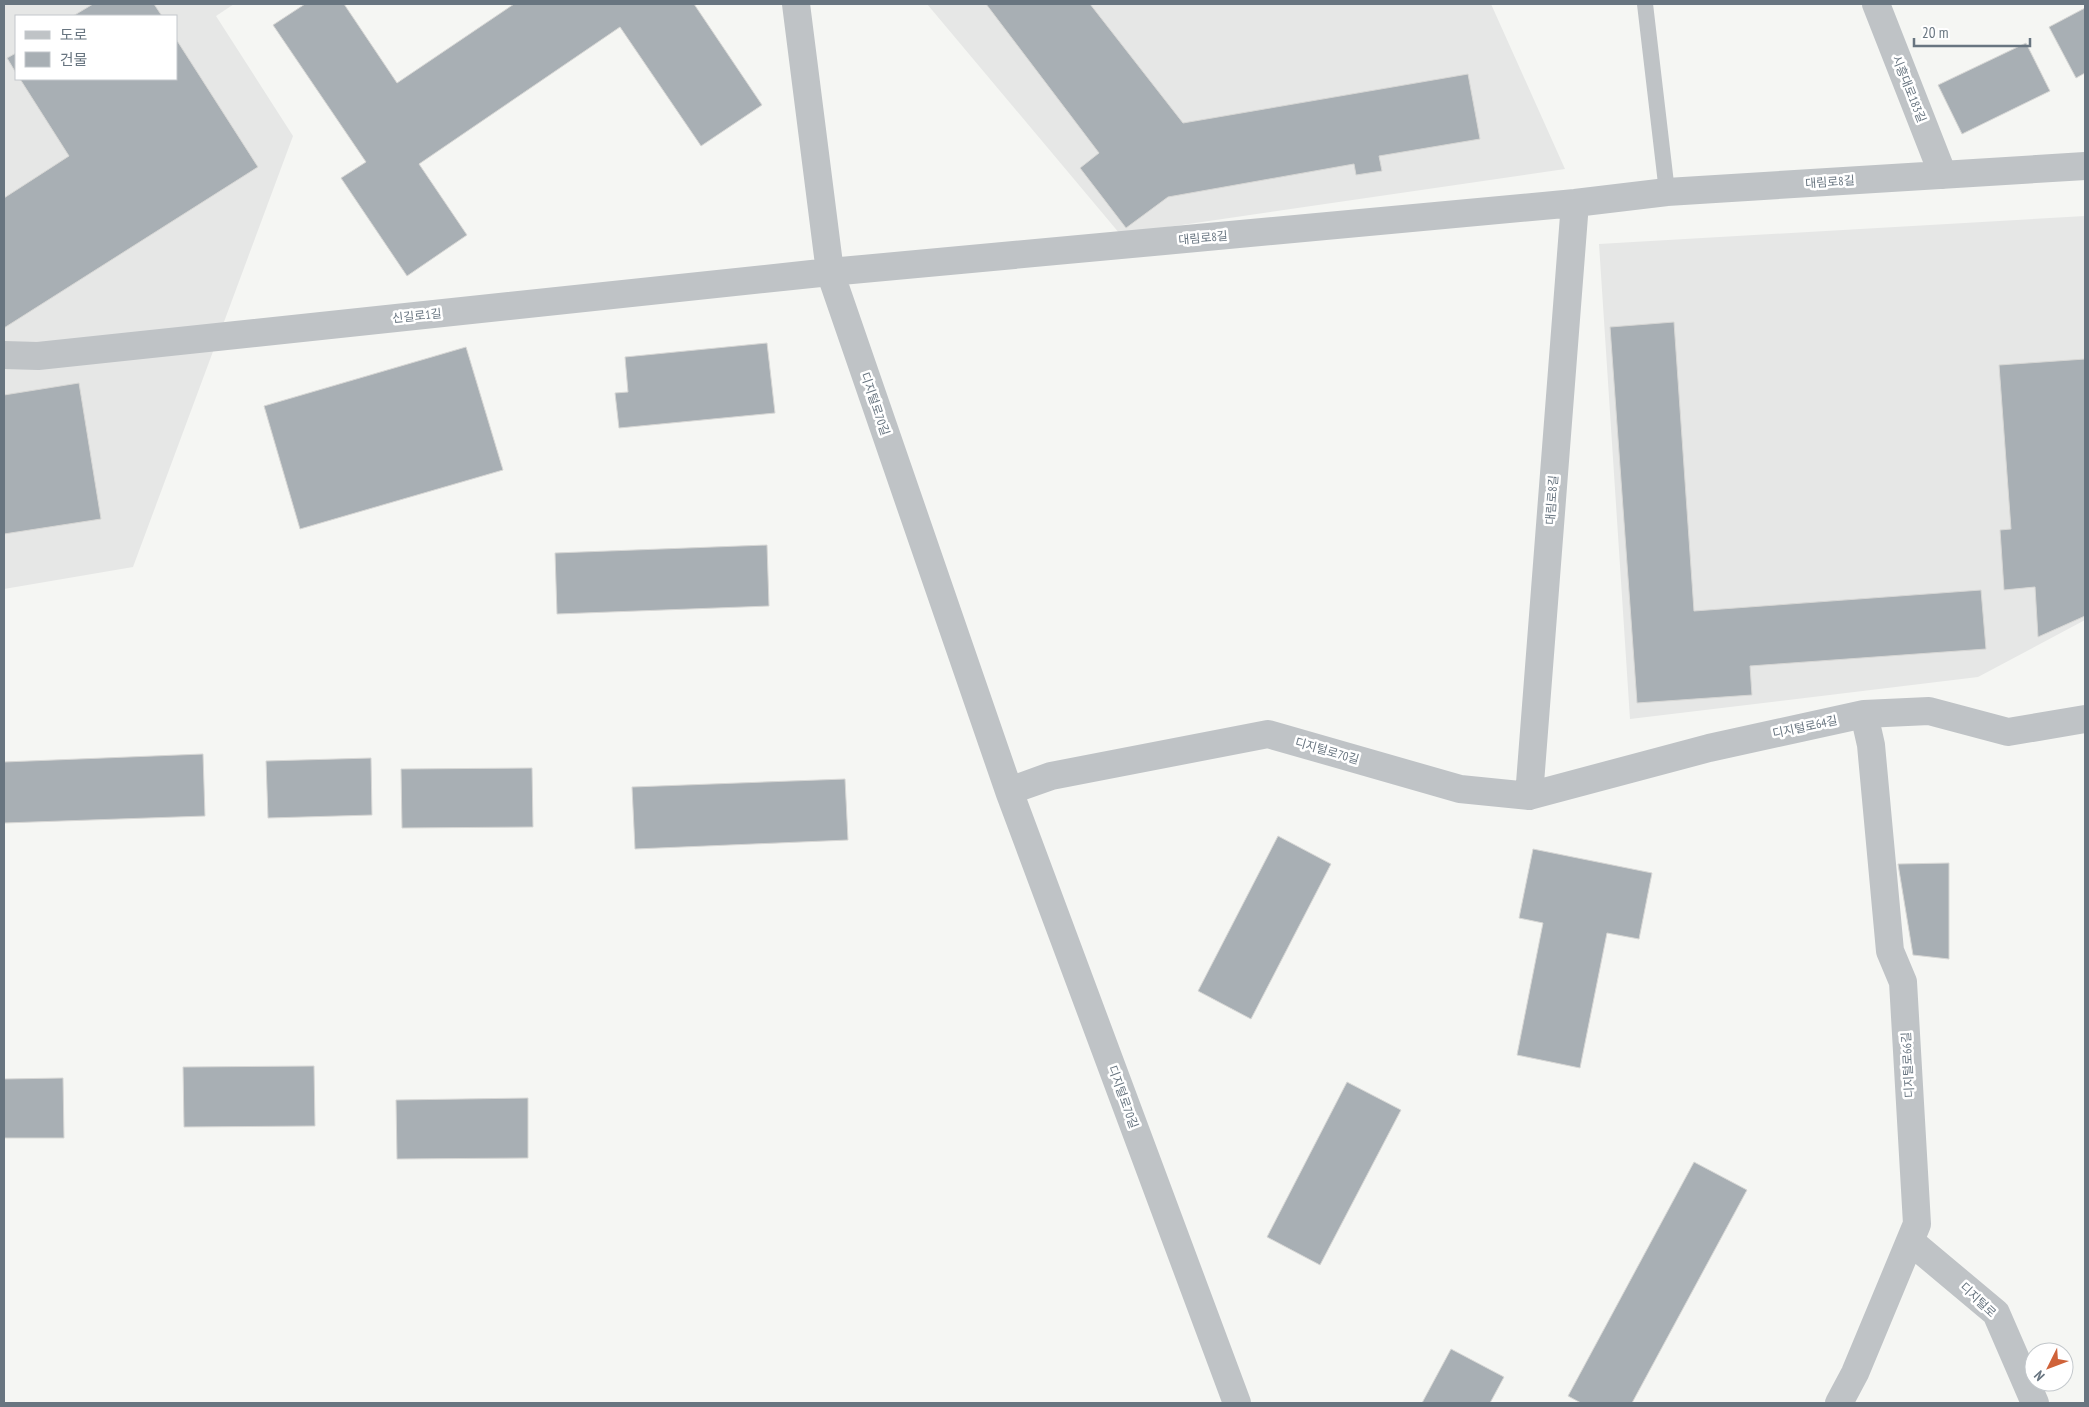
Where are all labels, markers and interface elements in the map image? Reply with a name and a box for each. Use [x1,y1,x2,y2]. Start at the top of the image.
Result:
legend [15,15,178,80]
scale bar [1914,15,2030,47]
text: 20 m [1922,23,1948,42]
text: 도로 [60,25,88,44]
text: 건물 [60,50,88,69]
street label: 시흥대로183길 [1889,53,1930,125]
street label: 대림로8길 [1805,172,1855,191]
street label: 대림로8길 [1178,228,1228,247]
street label: 신길로1길 [392,305,442,326]
street label: 디지털로70길 [858,370,893,437]
street label: 대림로8길 [1542,475,1561,525]
street label: 디지털로64길 [1771,712,1839,741]
street label: 디지털로70길 [1293,734,1361,767]
street label: 디지털로66길 [1898,1032,1917,1098]
street label: 디지털로70길 [1105,1063,1142,1130]
street label: 디지털로 [1957,1279,2000,1320]
north arrow [2024,1342,2074,1392]
text: N [2030,1367,2049,1385]

